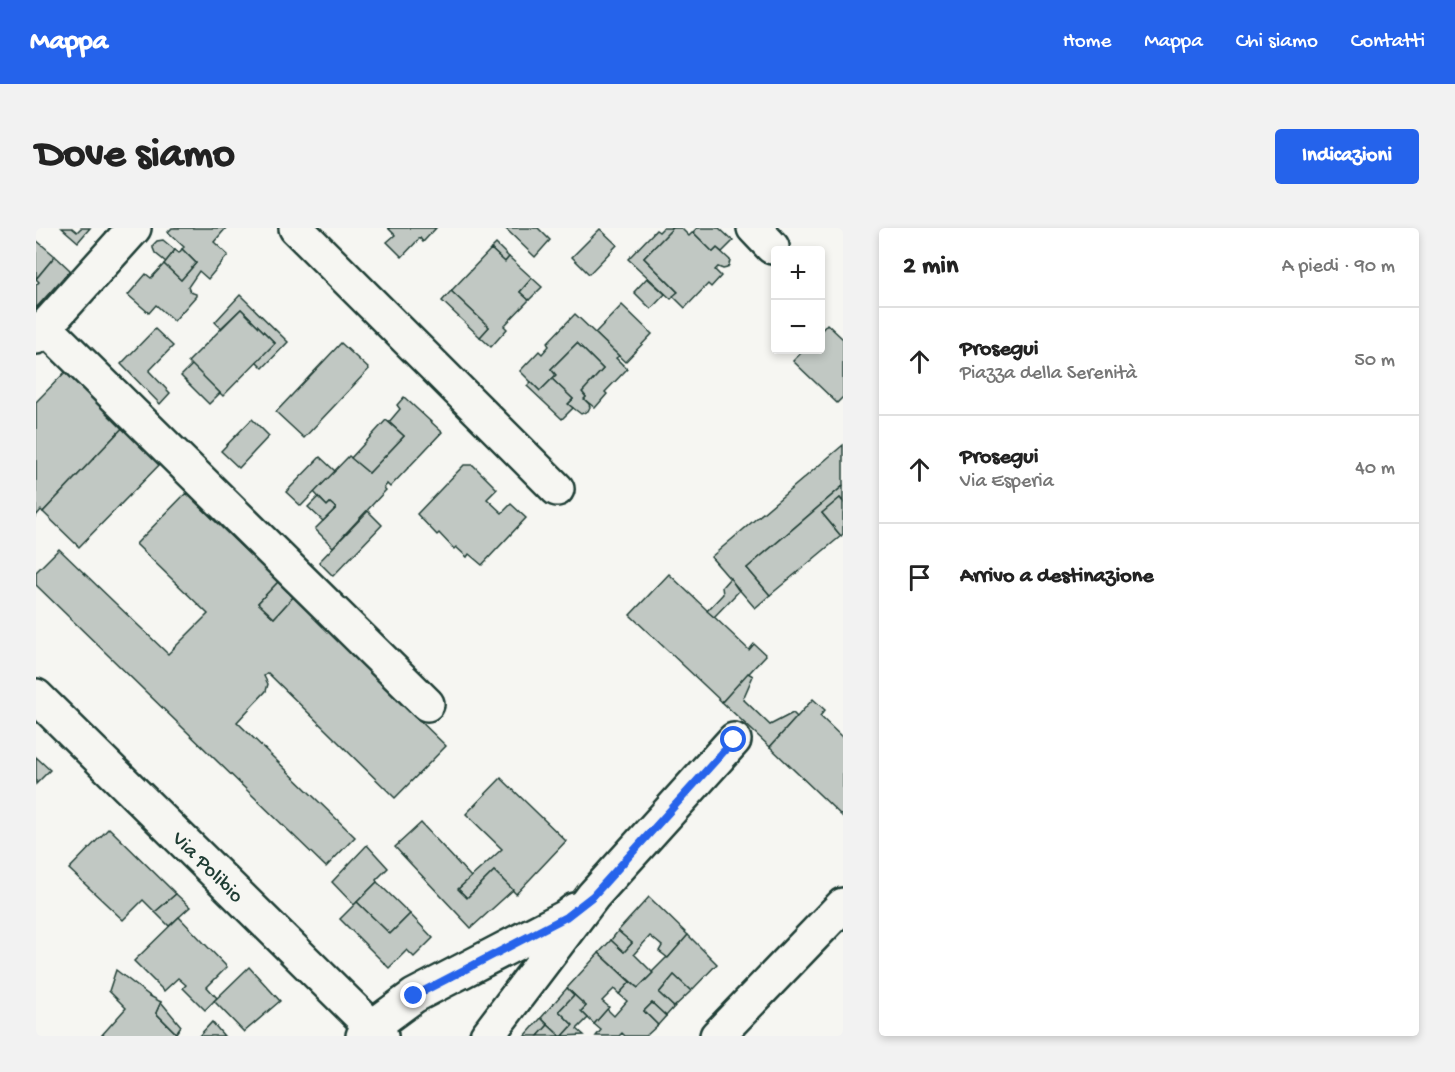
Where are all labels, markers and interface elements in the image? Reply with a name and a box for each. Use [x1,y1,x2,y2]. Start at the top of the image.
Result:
text: Mappa [30,26,108,59]
text: Home [1063,30,1111,55]
text: Mappa [1144,30,1203,55]
text: Chi siamo [1236,30,1318,55]
text: Contatti [1351,30,1425,55]
button: Indicazioni [1275,129,1419,184]
text: Dove siamo [36,132,235,181]
map controls [771,246,825,354]
button: + [771,246,825,300]
text: 2 min [903,252,958,283]
text: A piedi · 90 m [1282,256,1395,279]
button: − [771,300,825,354]
text: Prosegui [960,337,1038,363]
icon: ahead [903,345,936,378]
text: 50 m [1354,350,1395,373]
text: Piazza della Serenità [960,363,1137,386]
text: Prosegui [960,445,1038,471]
icon: ahead [903,453,936,486]
text: 40 m [1355,458,1395,481]
text: Via Esperia [960,471,1054,494]
icon: arrive [903,561,936,594]
text: Arrivo a destinazione [960,564,1154,590]
route start [720,726,746,752]
street label: Via Polibio [165,827,248,910]
route end [400,982,426,1008]

